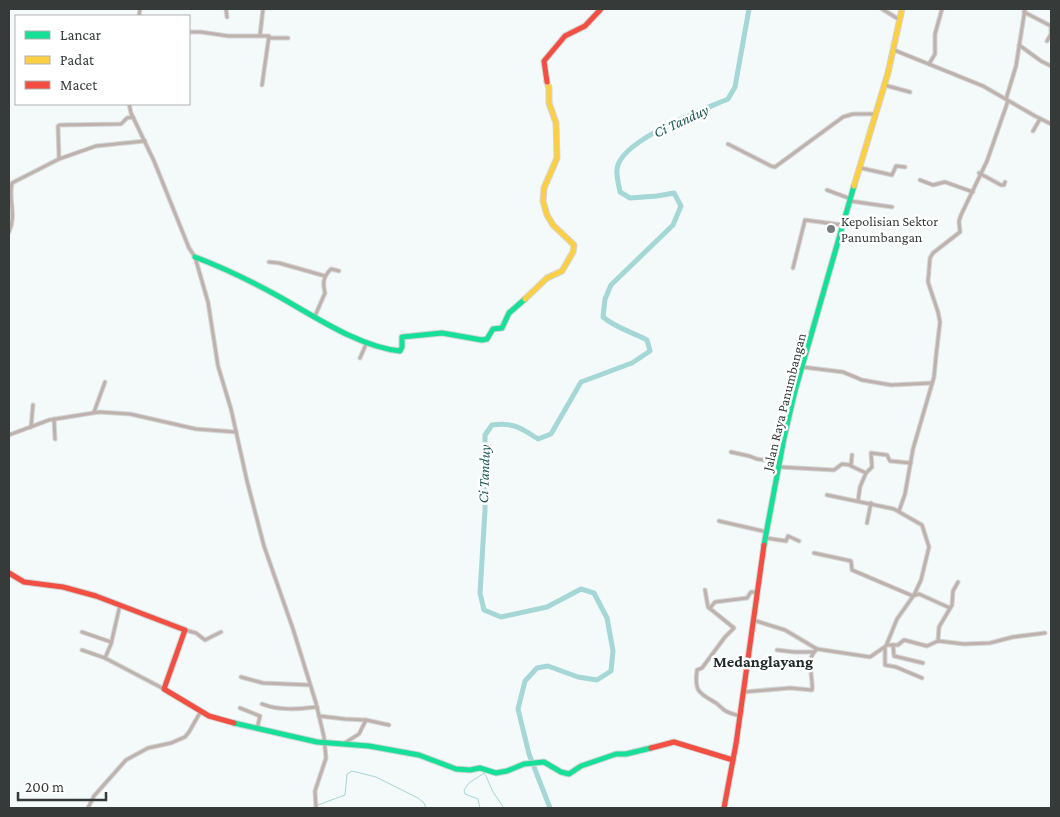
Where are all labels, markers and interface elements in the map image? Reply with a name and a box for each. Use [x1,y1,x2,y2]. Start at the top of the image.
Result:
legend [15,15,190,105]
text: Lancar [60,27,102,43]
text: Padat [60,52,95,68]
text: Macet [60,77,98,93]
water label: Ci Tanduy [651,101,711,142]
place label: Kepolisian Sektor Panumbangan [841,213,938,245]
marker: Kepolisian Sektor Panumbangan [825,223,837,235]
street label: Jalan Raya Panumbangan [759,331,809,475]
water label: Ci Tanduy [475,444,494,504]
district label: Medanglayang [713,653,813,670]
scale bar [18,770,105,802]
text: 200 m [25,779,64,795]

